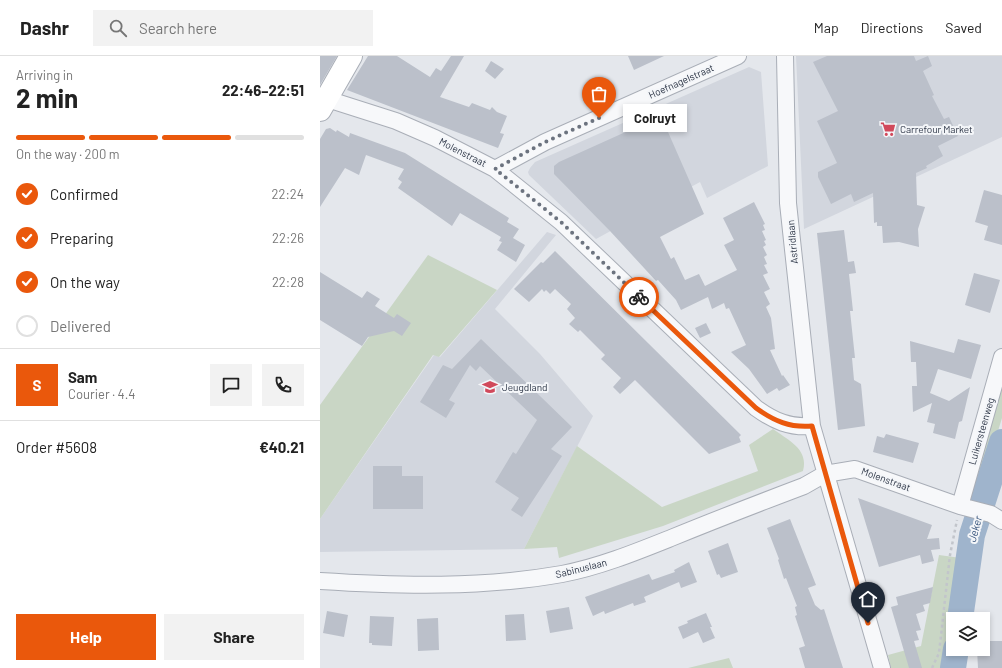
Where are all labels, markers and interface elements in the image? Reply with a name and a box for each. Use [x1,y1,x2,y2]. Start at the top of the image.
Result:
search box [93,10,373,46]
text: Dashr [20,16,69,39]
icon: search [107,17,129,39]
text: Search here [139,19,217,37]
text: Map [814,19,839,36]
text: Directions [861,19,923,36]
text: Saved [945,19,982,36]
street label: Hoefnagelstraat [647,61,716,101]
text: Arriving in [16,67,73,83]
pin [582,77,616,118]
text: 22:46–22:51 [222,81,304,99]
text: 2 min [16,82,78,113]
icon: bag [588,83,610,105]
callout: Colruyt [623,104,687,132]
text: Colruyt [634,110,676,126]
supermarket icon: Carrefour Market [879,120,897,138]
place label: Carrefour Market [900,123,973,135]
street label: Molenstraat [437,135,489,169]
text: On the way · 200 m [16,146,120,162]
icon: check [16,183,38,205]
text: Confirmed [50,185,118,203]
text: 22:24 [272,186,304,202]
street label: Astridlaan [784,220,800,264]
icon: check [16,227,38,249]
text: Preparing [50,229,114,247]
text: 22:26 [272,230,304,246]
icon: check [16,271,38,293]
text: On the way [50,273,120,291]
text: 22:28 [272,274,304,290]
courier [619,277,659,317]
icon: bike [628,286,650,308]
text: Delivered [50,317,111,335]
button: chat [210,364,252,406]
button: phone [262,364,304,406]
text: Sam [68,368,97,386]
text: S [33,376,41,394]
school or university icon: Jeugdland [481,378,499,396]
place label: Jeugdland [502,381,547,393]
text: Courier · 4.4 [68,386,136,402]
street label: Luikersteenweg [966,396,996,466]
text: Order #5608 [16,438,97,456]
text: €40.21 [259,438,304,456]
street label: Molenstraat [860,465,913,494]
water label: Jeker [965,513,985,543]
street label: Sabinuslaan [554,556,608,580]
pin [851,582,885,623]
icon: home [857,588,879,610]
map controls [946,612,990,656]
button: layers [946,612,990,656]
button: Help [16,614,156,660]
button: Share [164,614,304,660]

